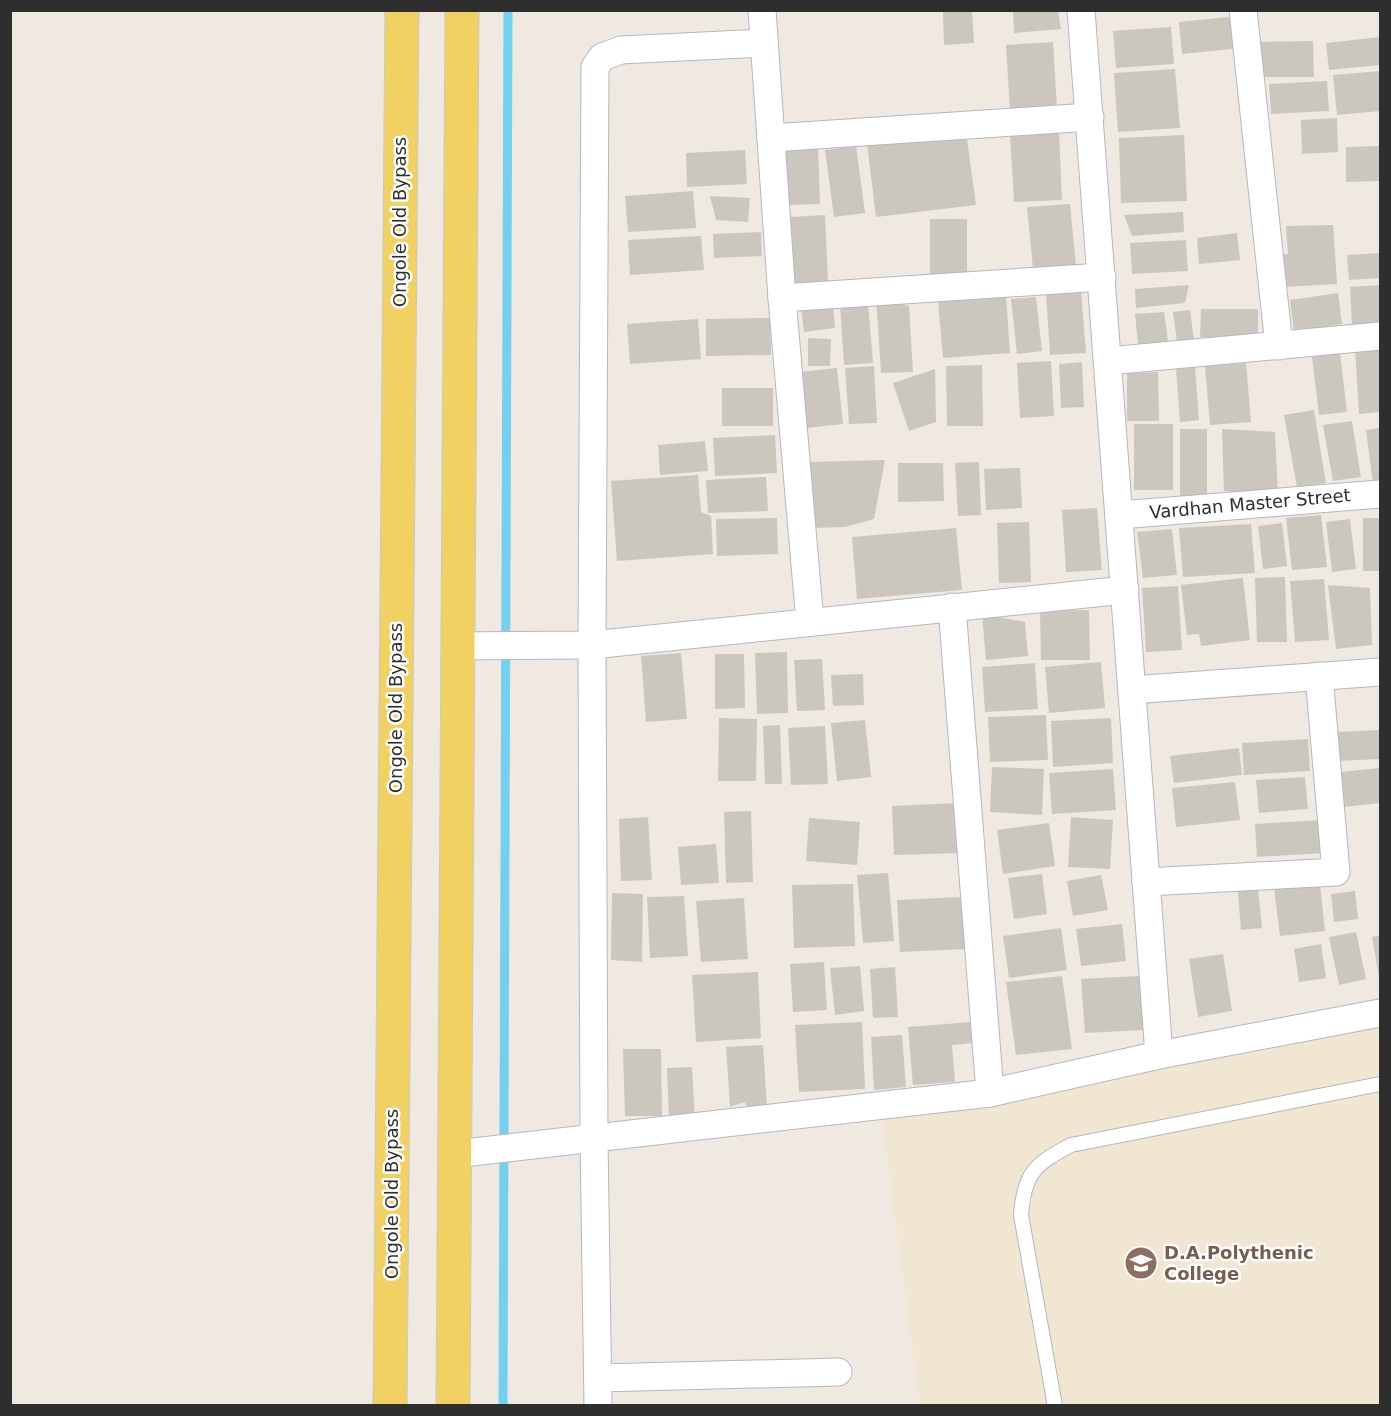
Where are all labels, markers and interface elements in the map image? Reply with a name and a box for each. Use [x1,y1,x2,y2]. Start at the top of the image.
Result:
street label: Ongole Old Bypass [389,137,410,307]
street label: Vardhan Master Street [1148,484,1351,523]
street label: Ongole Old Bypass [385,623,406,793]
street label: Ongole Old Bypass [381,1109,402,1279]
place label: D.A.Polythenic College [1164,1242,1314,1284]
school or university icon: D.A.Polythenic College [1123,1245,1159,1281]

